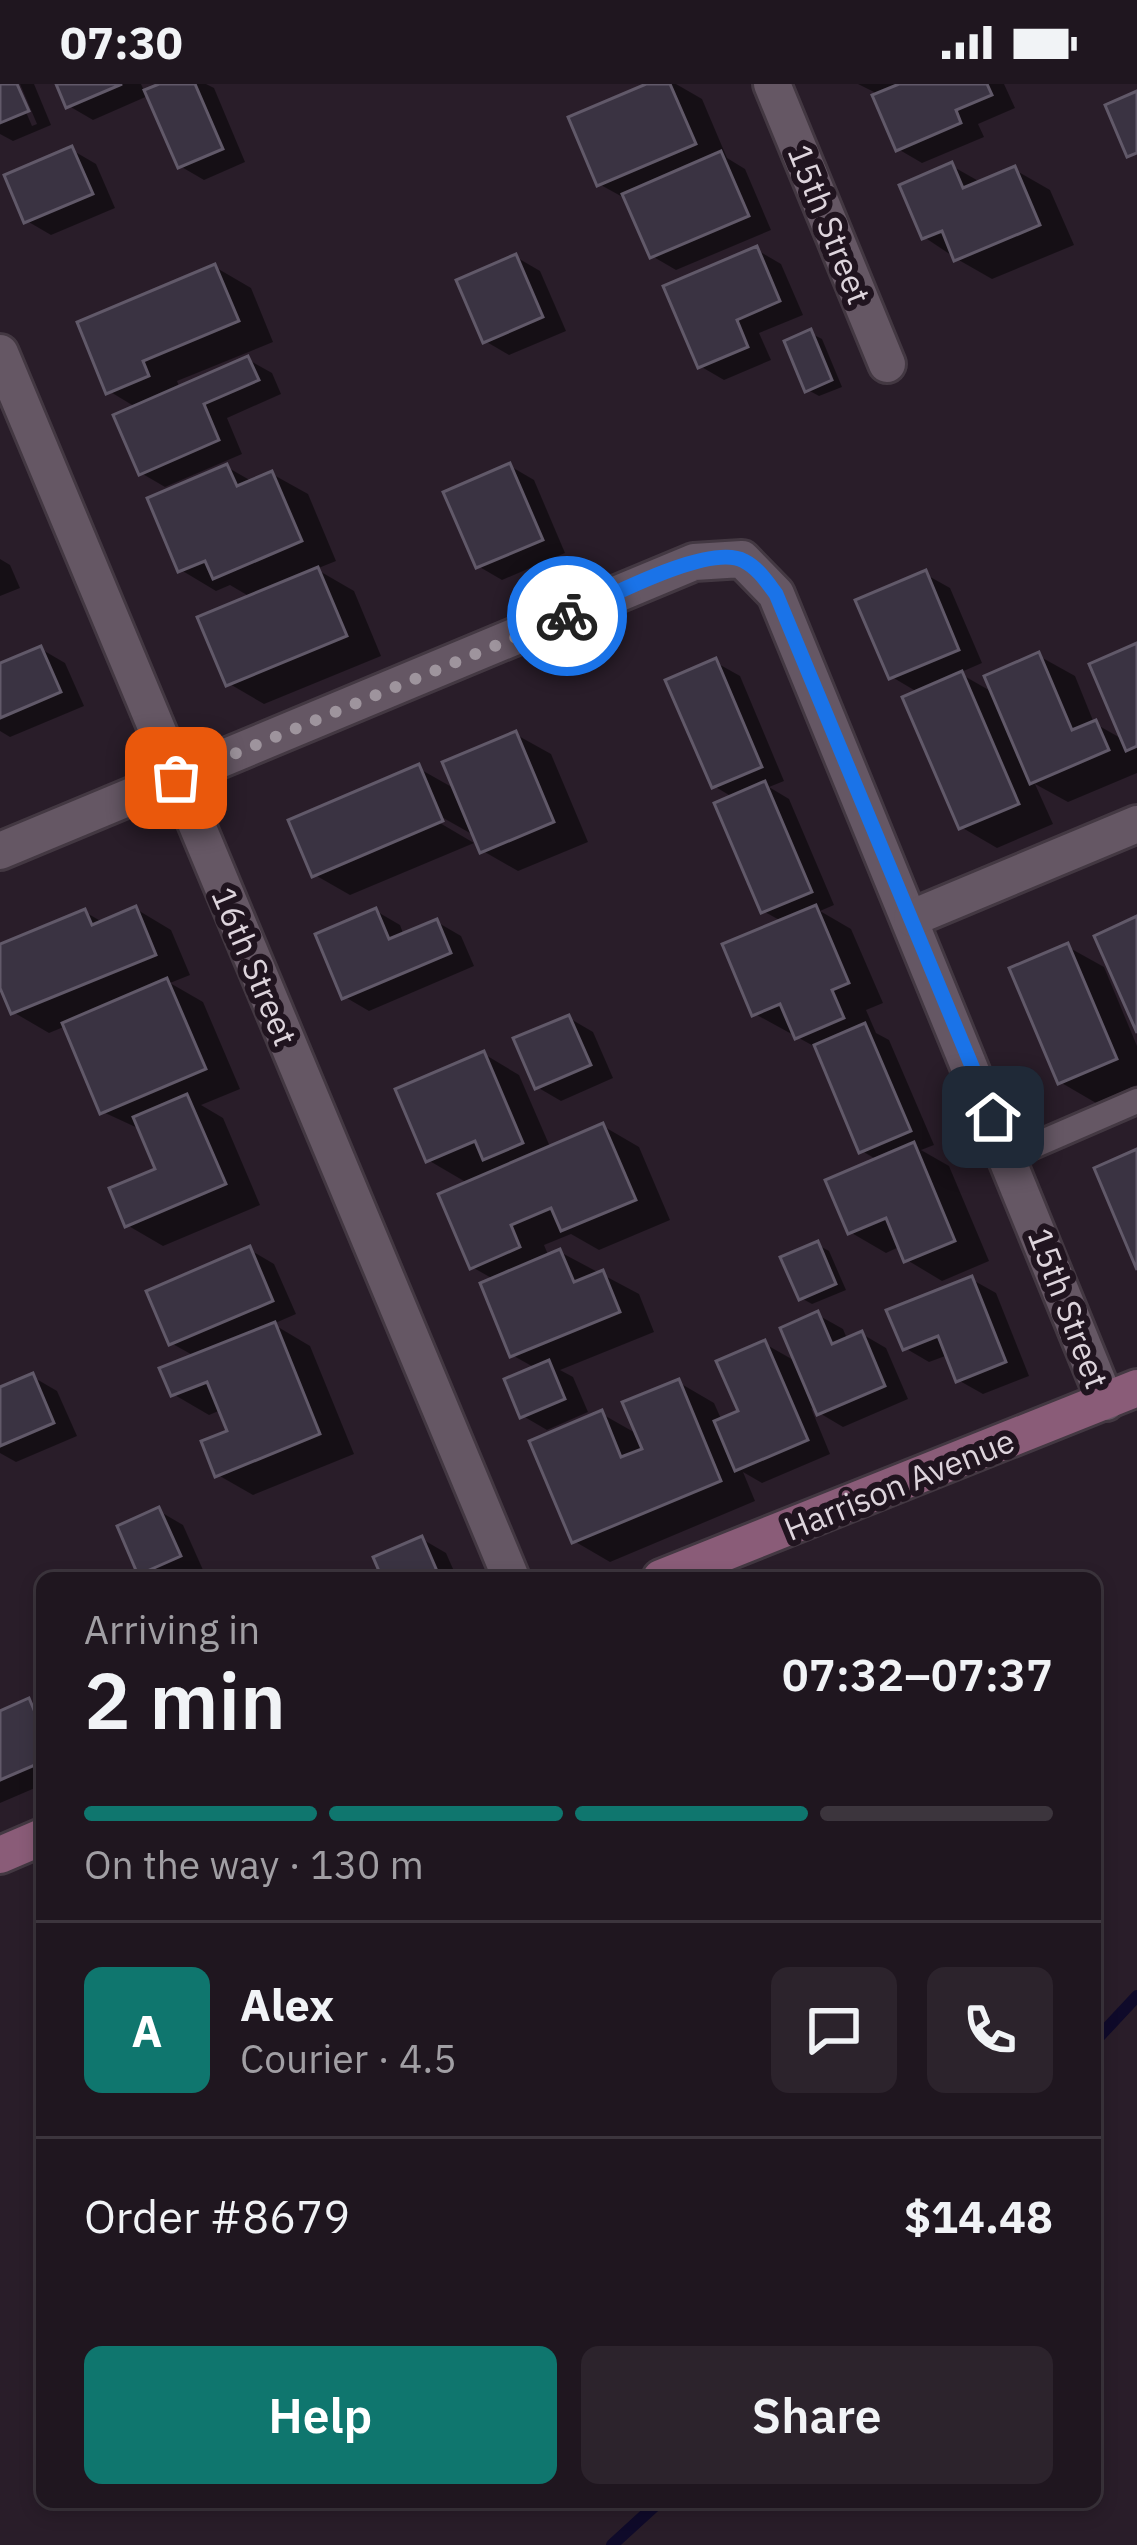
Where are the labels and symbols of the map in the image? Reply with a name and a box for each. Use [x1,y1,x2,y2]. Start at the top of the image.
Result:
street label: 15th Street [779,138,881,310]
courier [507,556,627,676]
pin [125,727,227,829]
street label: 16th Street [202,880,308,1052]
pin [942,1066,1044,1168]
street label: 15th Street [1019,1222,1119,1394]
street label: Harrison Avenue [778,1418,1020,1550]

